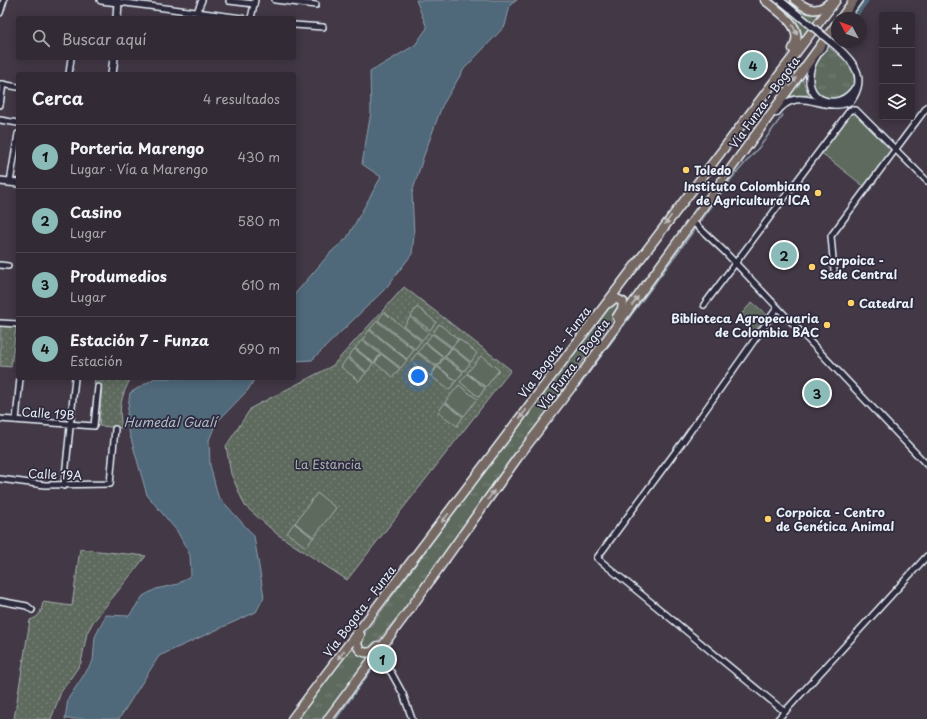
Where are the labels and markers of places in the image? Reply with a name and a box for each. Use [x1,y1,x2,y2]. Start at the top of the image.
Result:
pin: 4 [740,50,766,80]
place label: Toledo [694,161,731,179]
marker: Toledo [681,165,691,175]
place label: Instituto Colombiano de Agricultura ICA [684,177,811,209]
marker: Instituto Colombiano de Agricultura ICA [813,188,823,198]
pin: 2 [771,240,797,270]
place label: Corpoica - Sede Central [820,251,897,283]
marker: Corpoica - Sede Central [807,262,817,272]
place label: Catedral [859,294,914,312]
marker: Catedral [846,298,856,308]
place label: Biblioteca Agropecuaria de Colombia BAC [671,309,820,341]
marker: Biblioteca Agropecuaria de Colombia BAC [822,320,832,330]
pin: 3 [804,378,830,408]
place label: Corpoica - Centro de Genética Animal [776,503,895,535]
marker: Corpoica - Centro de Genética Animal [763,514,773,524]
pin: 1 [369,644,395,674]

